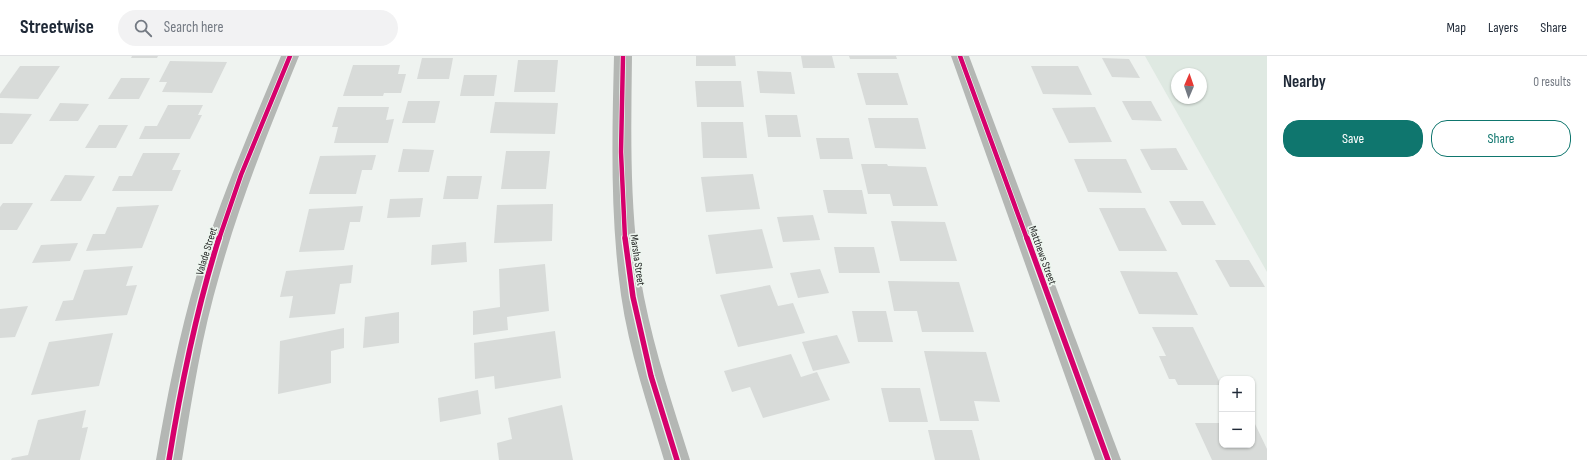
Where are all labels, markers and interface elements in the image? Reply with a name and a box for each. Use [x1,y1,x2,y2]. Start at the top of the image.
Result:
search box [118,10,398,46]
text: Streetwise [20,16,94,39]
icon: search [132,17,154,39]
text: Search here [164,18,223,37]
text: Map [1446,19,1466,36]
text: Layers [1488,19,1518,36]
text: Share [1540,19,1567,36]
north arrow [1171,68,1207,104]
text: Nearby [1283,72,1326,92]
text: 0 results [1533,74,1571,90]
button: Save [1283,120,1423,157]
button: Share [1431,120,1571,157]
street label: Matthews Street [1026,224,1059,287]
street label: Valade Street [193,225,220,277]
street label: Marsha Street [627,234,648,287]
map controls [1219,376,1255,448]
button: + [1219,376,1255,412]
button: − [1219,412,1255,448]

